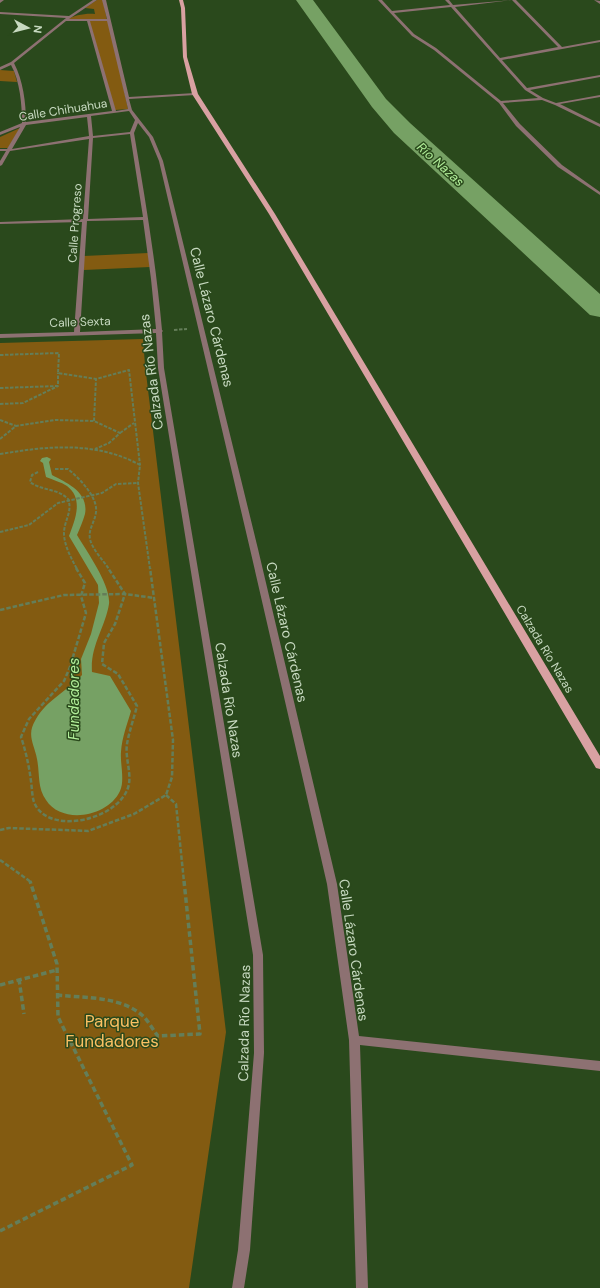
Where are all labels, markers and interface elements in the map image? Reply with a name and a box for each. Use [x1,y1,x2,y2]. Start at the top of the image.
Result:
north arrow [8,8,48,48]
text: N [30,24,45,34]
street label: Calle Chihuahua [18,95,108,125]
water label: Río Nazas [413,139,468,190]
street label: Calle Progreso [64,183,86,263]
street label: Calle Lázaro Cárdenas [186,245,238,389]
street label: Calle Sexta [49,313,111,331]
street label: Calzada Río Nazas [135,313,167,431]
street label: Calle Lázaro Cárdenas [262,560,312,704]
street label: Calzada Río Nazas [512,602,578,696]
street label: Calzada Río Nazas [211,641,247,759]
water label: Fundadores [64,658,84,740]
street label: Calle Lázaro Cárdenas [335,878,373,1022]
street label: Calzada Río Nazas [234,964,254,1082]
park label: Parque Fundadores [65,1010,159,1052]

